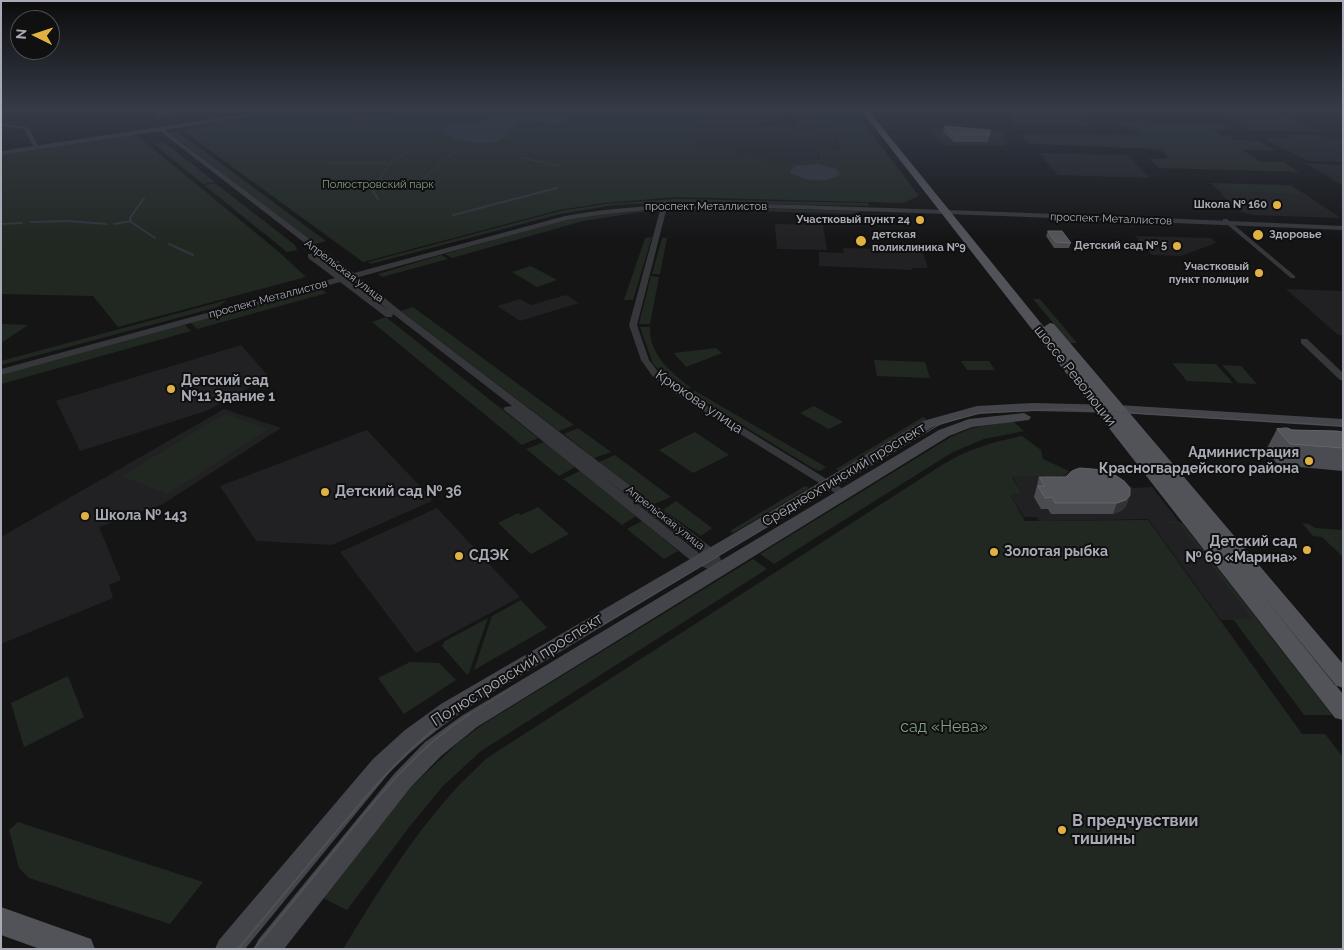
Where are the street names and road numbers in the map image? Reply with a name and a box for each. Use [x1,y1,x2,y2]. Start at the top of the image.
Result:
street label: проспект Металлистов [645,200,767,214]
street label: проспект Металлистов [1050,210,1172,228]
street label: Апрельская улица [302,237,386,305]
street label: проспект Металлистов [207,277,329,321]
street label: шоссе Революции [1031,322,1119,430]
street label: Крюкова улица [652,367,746,437]
street label: Среднеохтинский проспект [759,420,929,530]
street label: Апрельская улица [623,483,707,553]
street label: Полюстровский проспект [428,609,606,731]

